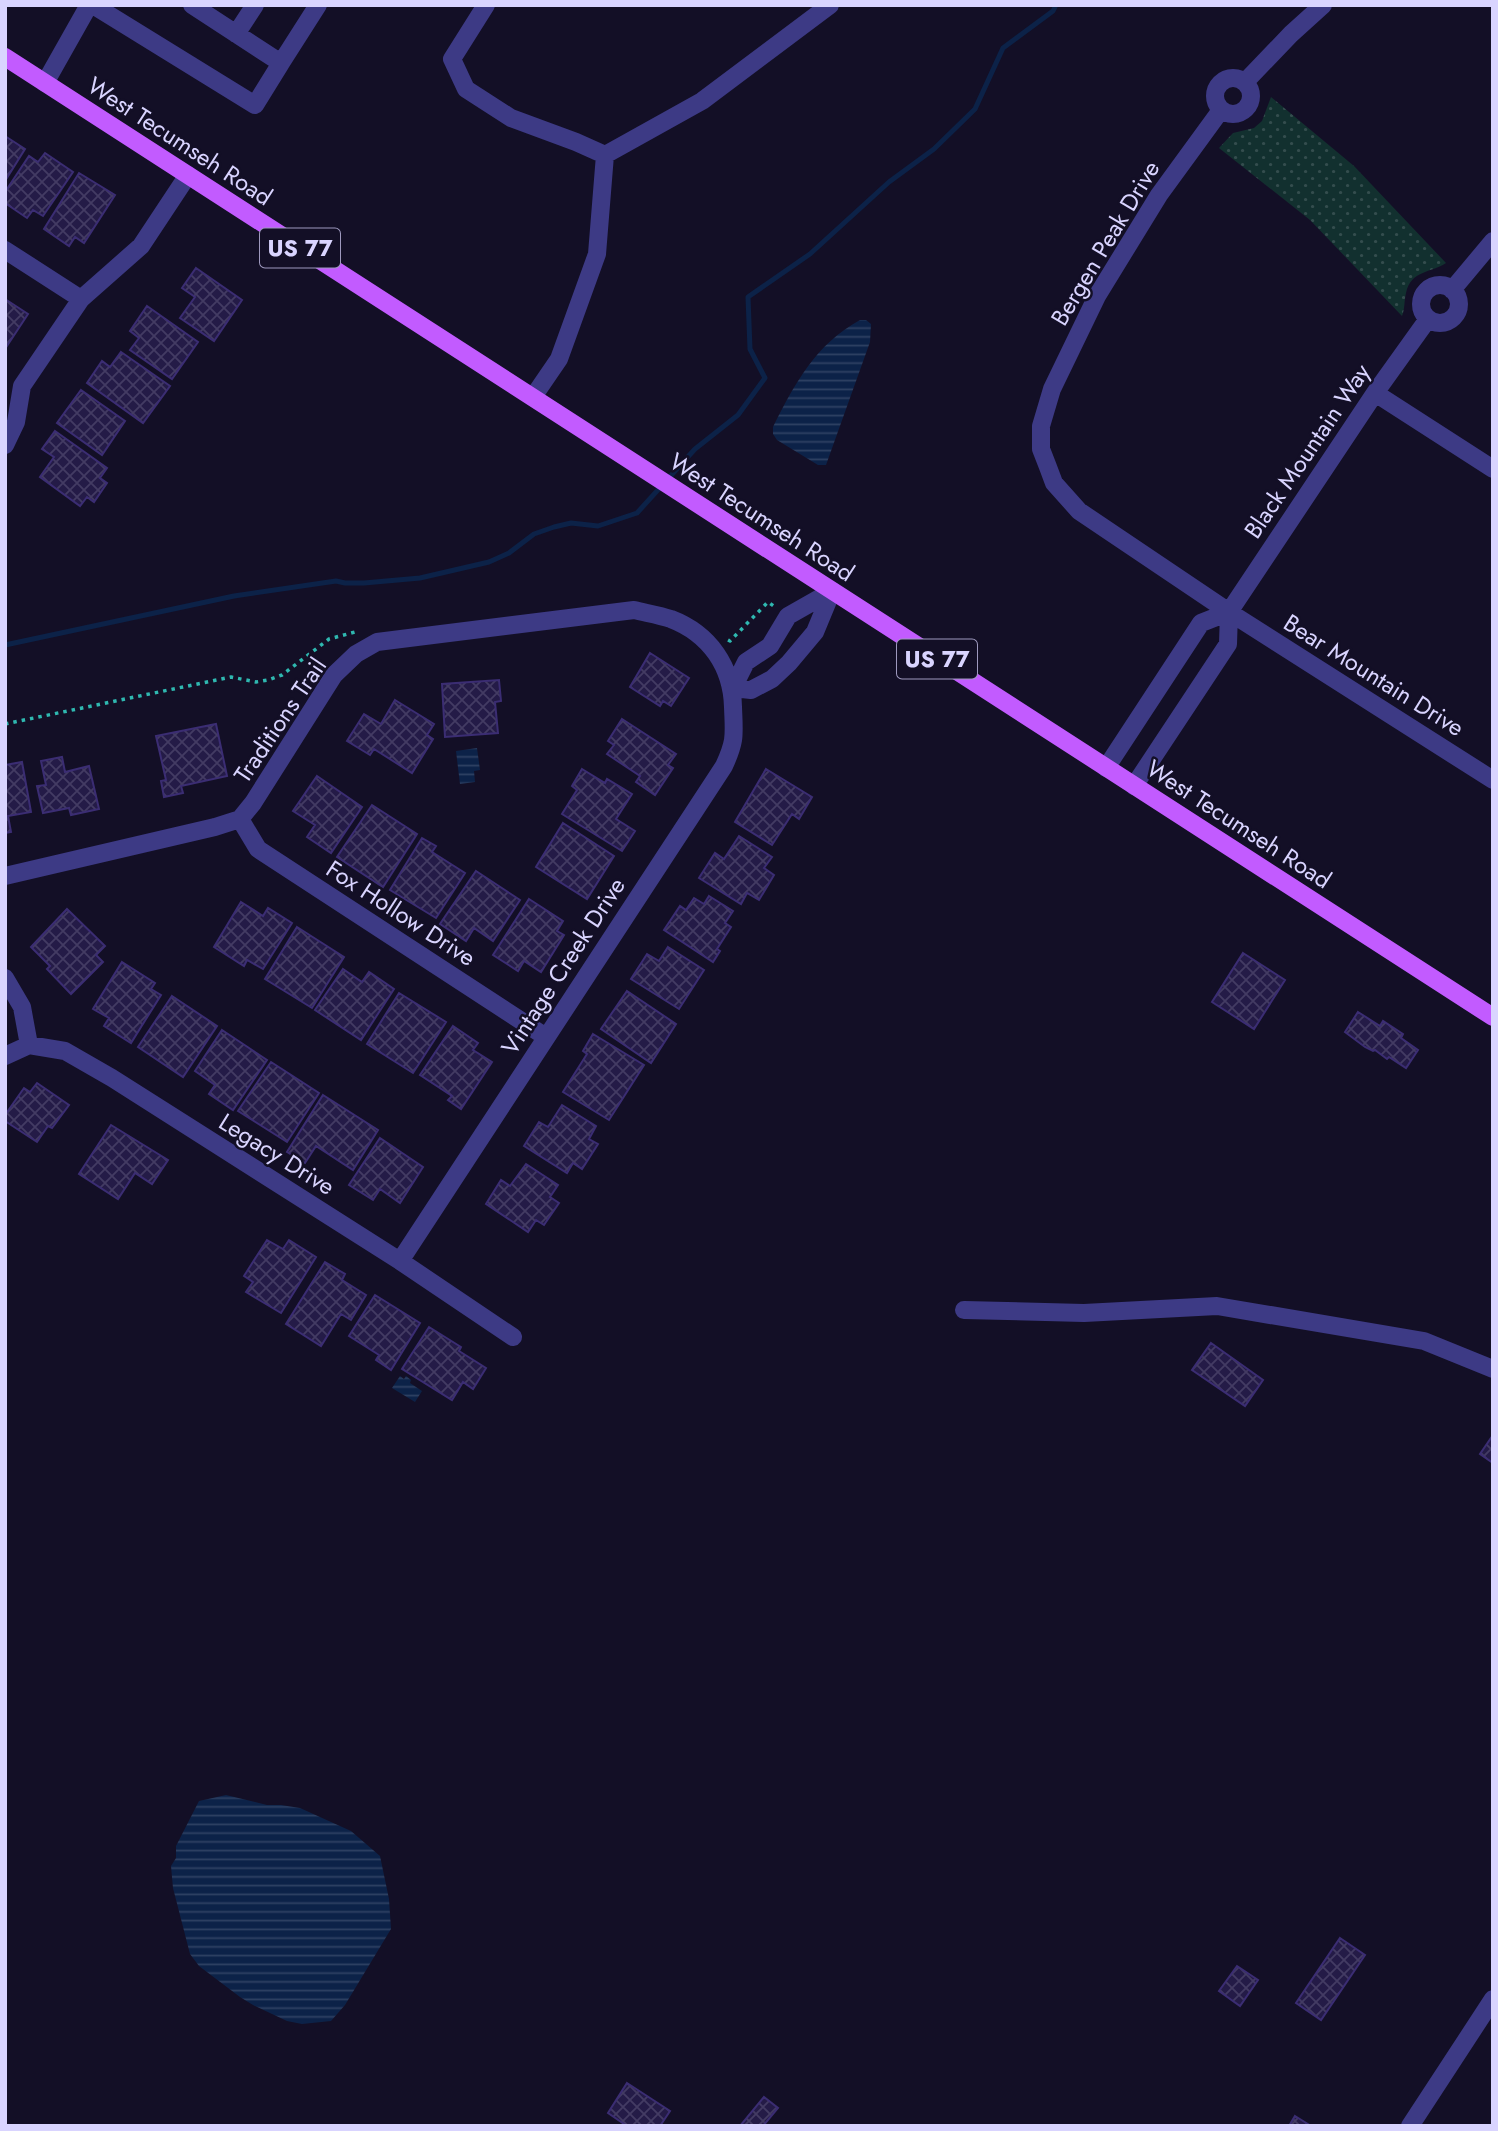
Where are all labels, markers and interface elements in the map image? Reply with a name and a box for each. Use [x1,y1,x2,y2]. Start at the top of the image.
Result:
street label: West Tecumseh Road [81,68,279,214]
street label: Bergen Peak Drive [1042,154,1168,332]
road number: US 77 [260,229,340,268]
street label: Black Mountain Way [1235,356,1379,545]
street label: West Tecumseh Road [663,444,861,590]
street label: Bear Mountain Drive [1277,605,1471,745]
road number: US 77 [897,639,977,678]
street label: Traditions Trail [225,650,335,790]
street label: West Tecumseh Road [1140,751,1338,897]
street label: Fox Hollow Drive [319,851,483,975]
street label: Vintage Creek Drive [492,870,634,1062]
street label: Legacy Drive [212,1104,342,1204]

